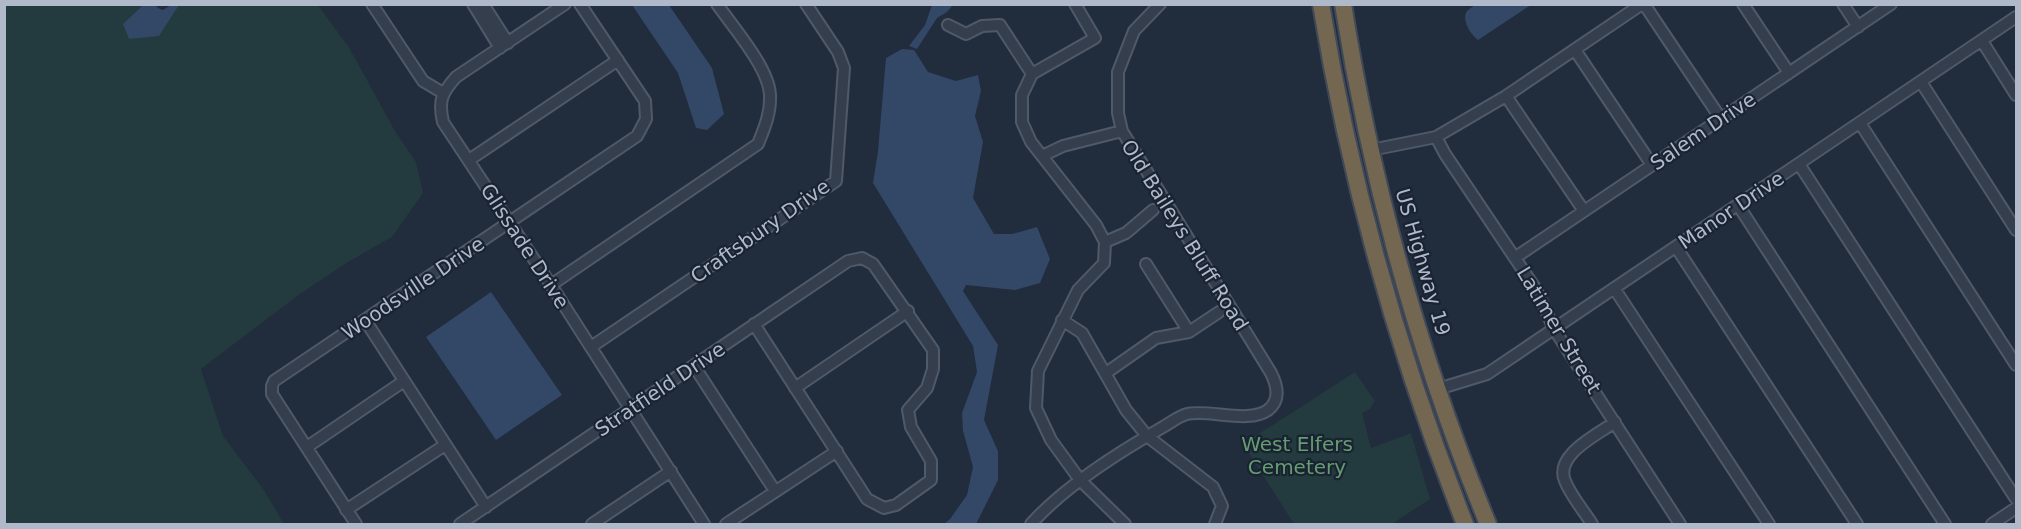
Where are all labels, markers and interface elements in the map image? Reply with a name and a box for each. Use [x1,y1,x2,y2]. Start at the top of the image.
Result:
street label: Salem Drive [1646,87,1760,175]
street label: Old Baileys Bluff Road [1116,135,1254,335]
street label: Manor Drive [1674,166,1788,254]
street label: Craftsbury Drive [686,174,834,288]
street label: Glissade Drive [476,179,574,313]
street label: US Highway 19 [1391,186,1455,338]
street label: Woodsville Drive [337,231,489,345]
street label: Latimer Street [1512,262,1606,398]
street label: Stratfield Drive [590,337,730,441]
park label: West Elfers Cemetery [1241,432,1353,479]

